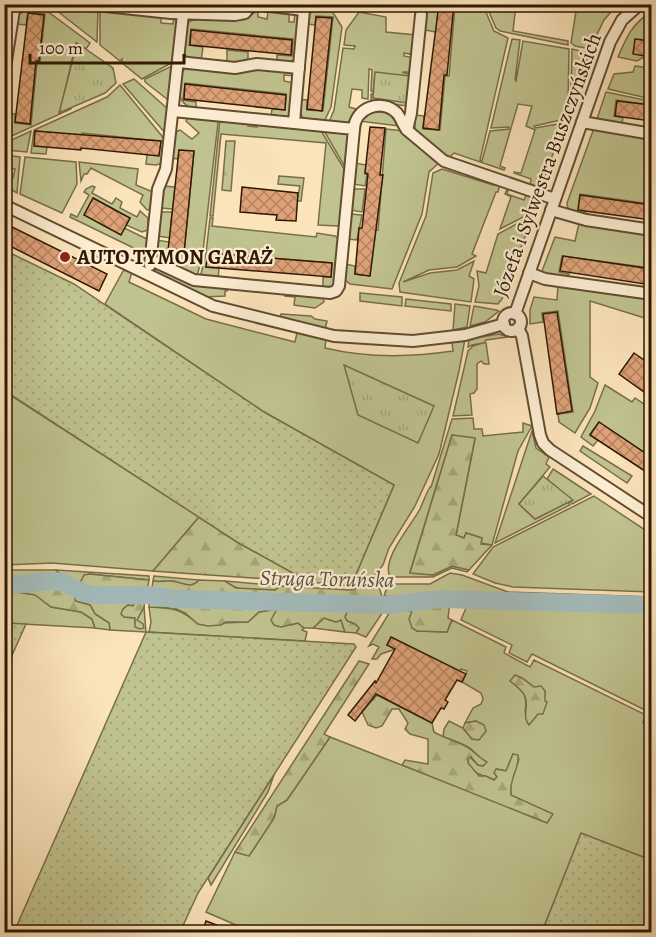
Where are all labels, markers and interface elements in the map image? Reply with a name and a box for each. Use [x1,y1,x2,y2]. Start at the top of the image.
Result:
scale bar [30,27,184,65]
street label: Józefa i Sylwestra Buszczyńskich [486,29,608,301]
text: 100 m [39,36,83,60]
place label: AUTO TYMON GARAŻ [76,243,273,271]
marker: AUTO TYMON GARAŻ [58,250,72,264]
water label: Struga Toruńska [259,563,395,595]

